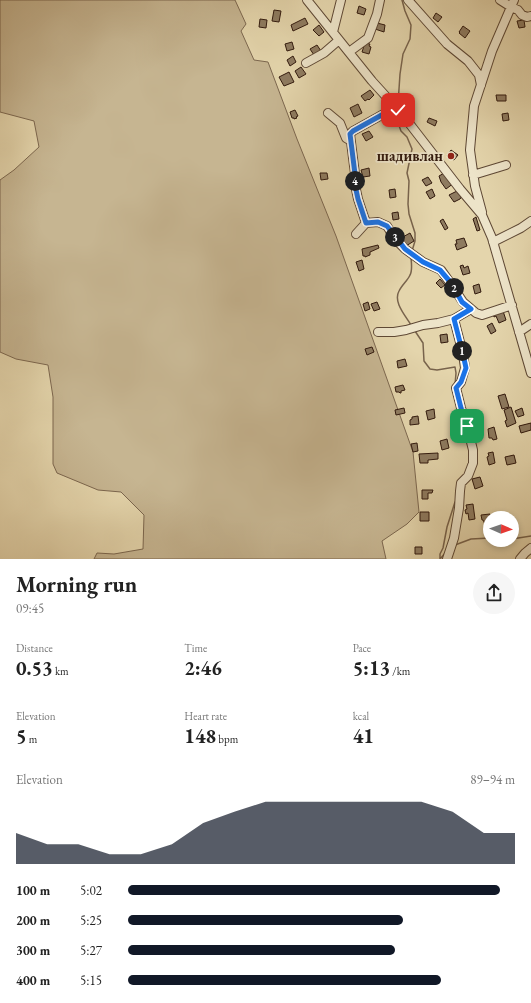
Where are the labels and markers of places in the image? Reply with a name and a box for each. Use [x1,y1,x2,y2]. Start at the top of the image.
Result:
pin [381,93,415,127]
place label: шадивлан [377,146,443,165]
marker: шадивлан [446,151,456,161]
pin: 4 [345,171,365,191]
pin: 3 [385,227,405,247]
pin: 2 [444,278,464,298]
pin: 1 [452,341,472,361]
pin [450,409,484,443]

